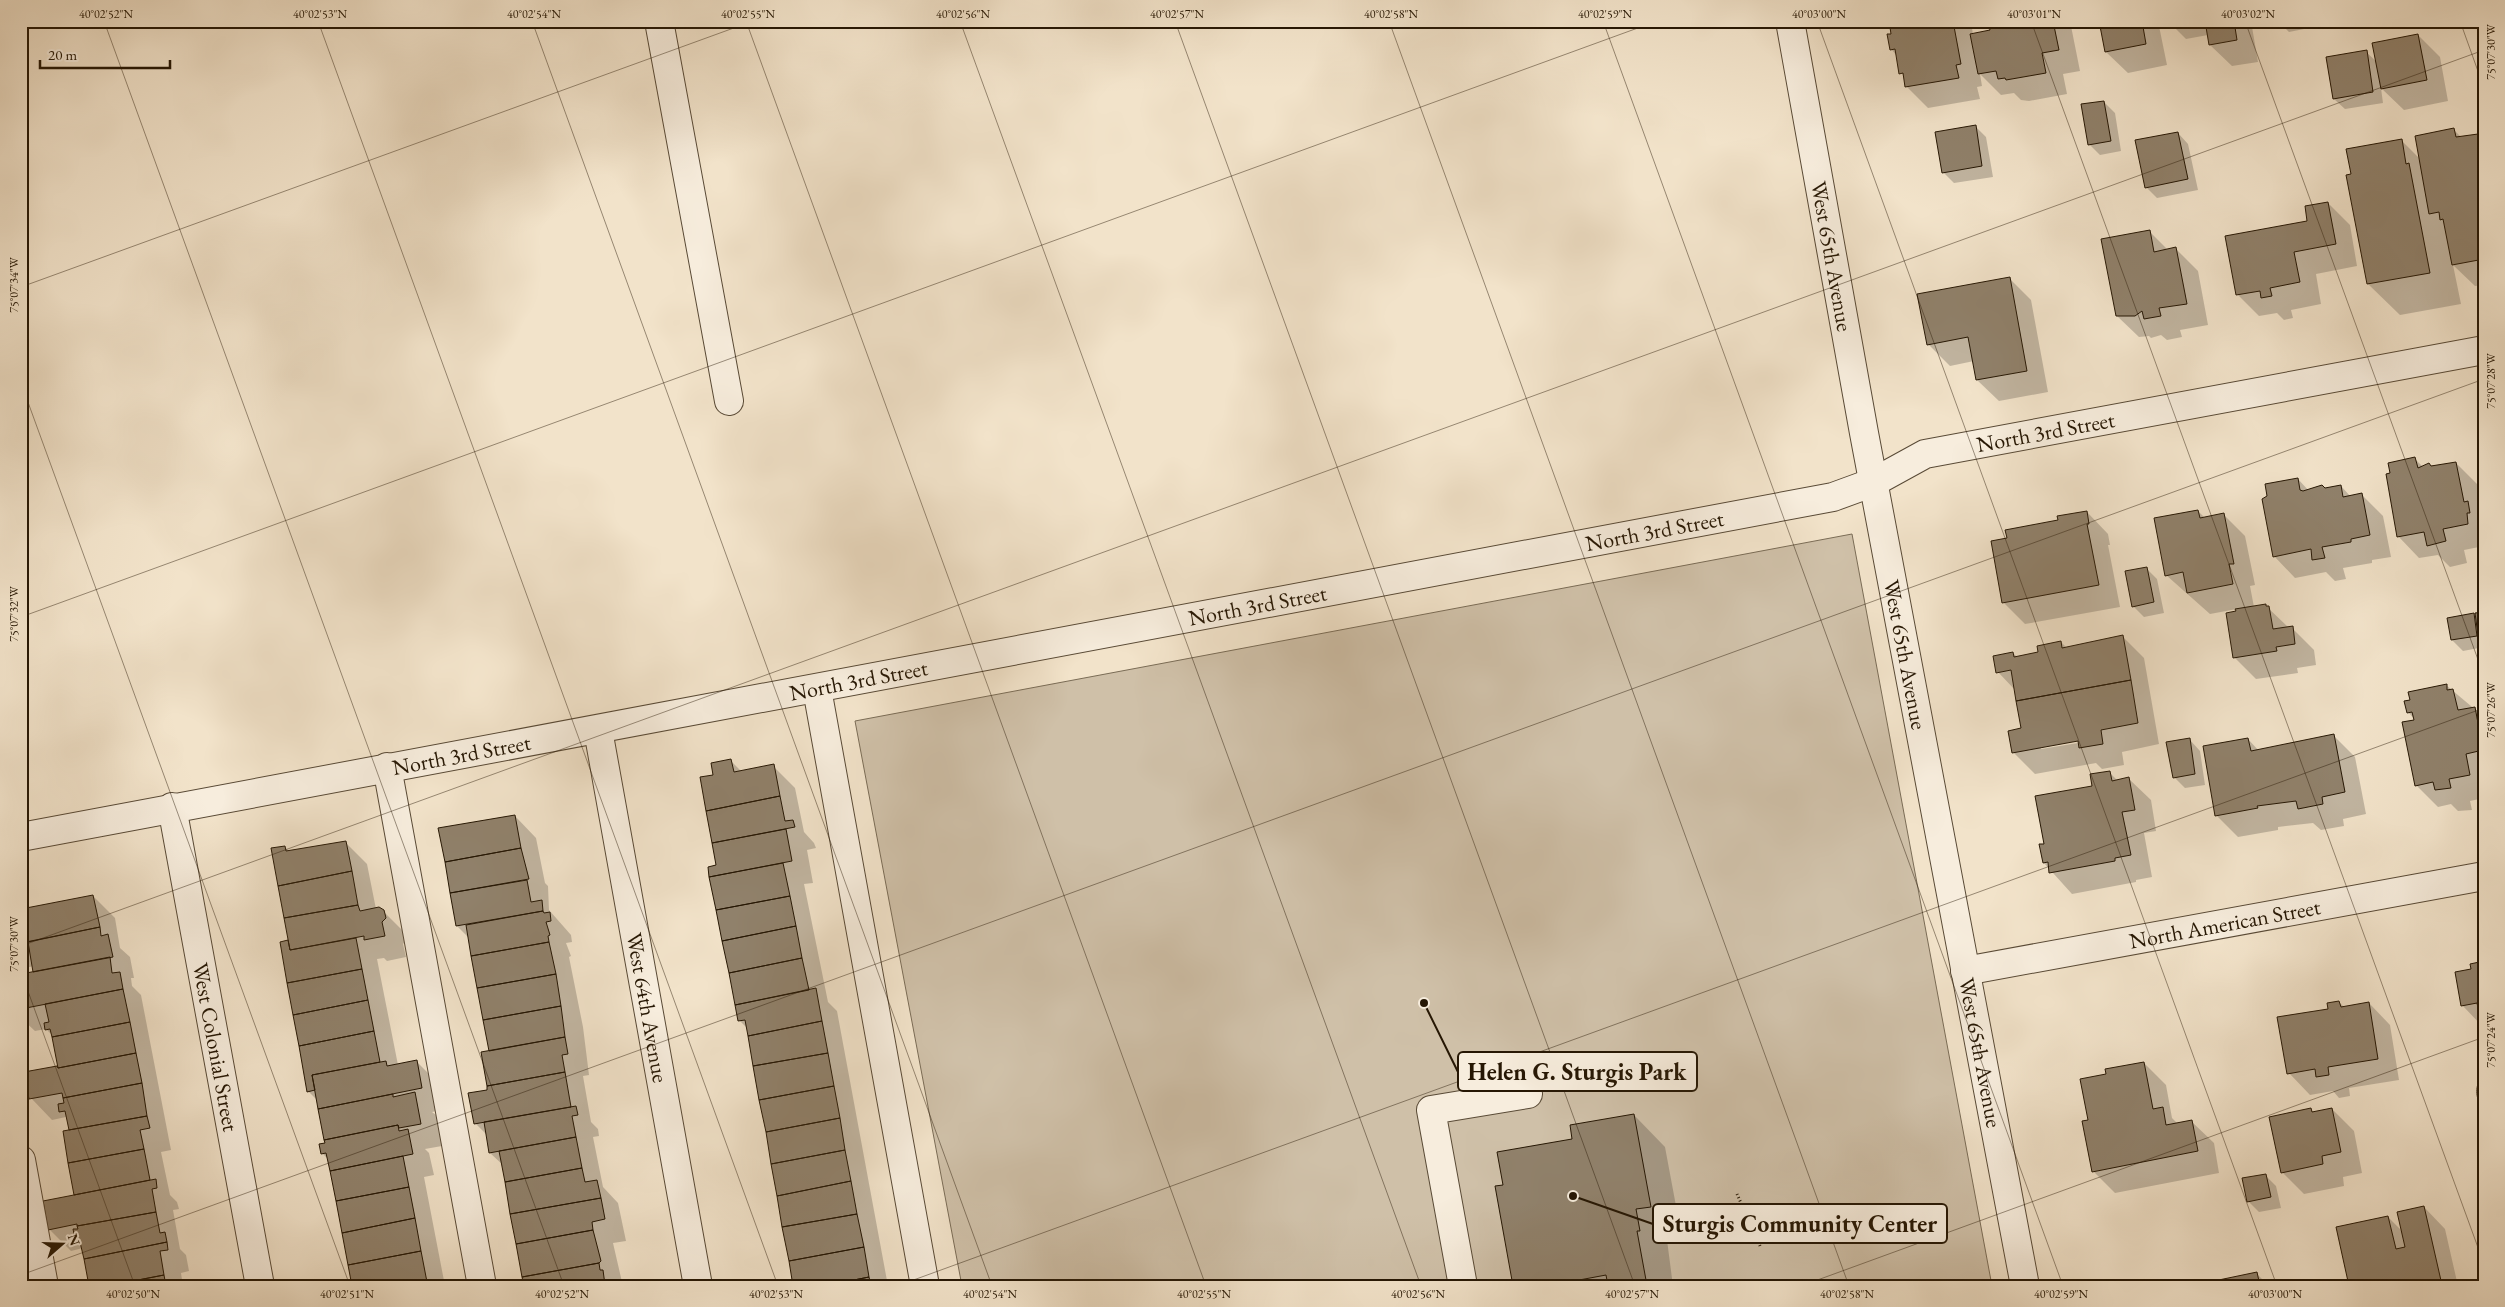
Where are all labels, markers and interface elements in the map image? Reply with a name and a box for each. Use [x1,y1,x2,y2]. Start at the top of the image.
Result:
text: 40°02'52"N [79,6,133,22]
text: 40°02'53"N [293,6,347,22]
text: 40°02'54"N [507,6,561,22]
text: 40°02'55"N [721,6,775,22]
text: 40°02'56"N [936,6,990,22]
text: 40°02'57"N [1150,6,1204,22]
text: 40°02'58"N [1364,6,1418,22]
text: 40°02'59"N [1578,6,1632,22]
text: 40°03'00"N [1792,6,1846,22]
text: 40°03'01"N [2007,6,2061,22]
text: 40°03'02"N [2221,6,2275,22]
text: 75°07'30"W [2483,23,2499,80]
scale bar [40,38,170,70]
text: 20 m [48,45,77,64]
street label: West 65th Avenue [1805,179,1860,334]
text: 75°07'34"W [6,256,22,313]
text: 75°07'28"W [2483,352,2499,409]
street label: North 3rd Street [1974,404,2117,459]
street label: North 3rd Street [1583,503,1726,558]
street label: West 65th Avenue [1877,577,1934,732]
street label: North 3rd Street [1186,578,1329,632]
text: 75°07'32"W [6,585,22,642]
street label: North 3rd Street [787,653,930,707]
text: 75°07'26"W [2483,681,2499,738]
street label: North 3rd Street [390,727,533,782]
street label: North American Street [2127,892,2323,955]
text: 75°07'30"W [6,915,22,972]
street label: West 64th Avenue [620,930,676,1085]
street label: West Colonial Street [186,960,246,1134]
street label: West 65th Avenue [1953,975,2009,1130]
text: 75°07'24"W [2483,1011,2499,1068]
callout: Helen G. Sturgis Park [1458,1052,1697,1091]
text: Helen G. Sturgis Park [1468,1056,1687,1088]
callout: Sturgis Community Center [1653,1204,1947,1243]
text: Sturgis Community Center [1663,1208,1937,1240]
north arrow [38,1220,88,1270]
text: N [64,1231,85,1249]
text: 40°02'50"N [106,1286,160,1302]
text: 40°02'51"N [320,1286,374,1302]
text: 40°02'52"N [535,1286,589,1302]
text: 40°02'53"N [749,1286,803,1302]
text: 40°02'54"N [963,1286,1017,1302]
text: 40°02'55"N [1177,1286,1231,1302]
text: 40°02'56"N [1391,1286,1445,1302]
text: 40°02'57"N [1605,1286,1659,1302]
text: 40°02'58"N [1820,1286,1874,1302]
text: 40°02'59"N [2034,1286,2088,1302]
text: 40°03'00"N [2248,1286,2302,1302]

